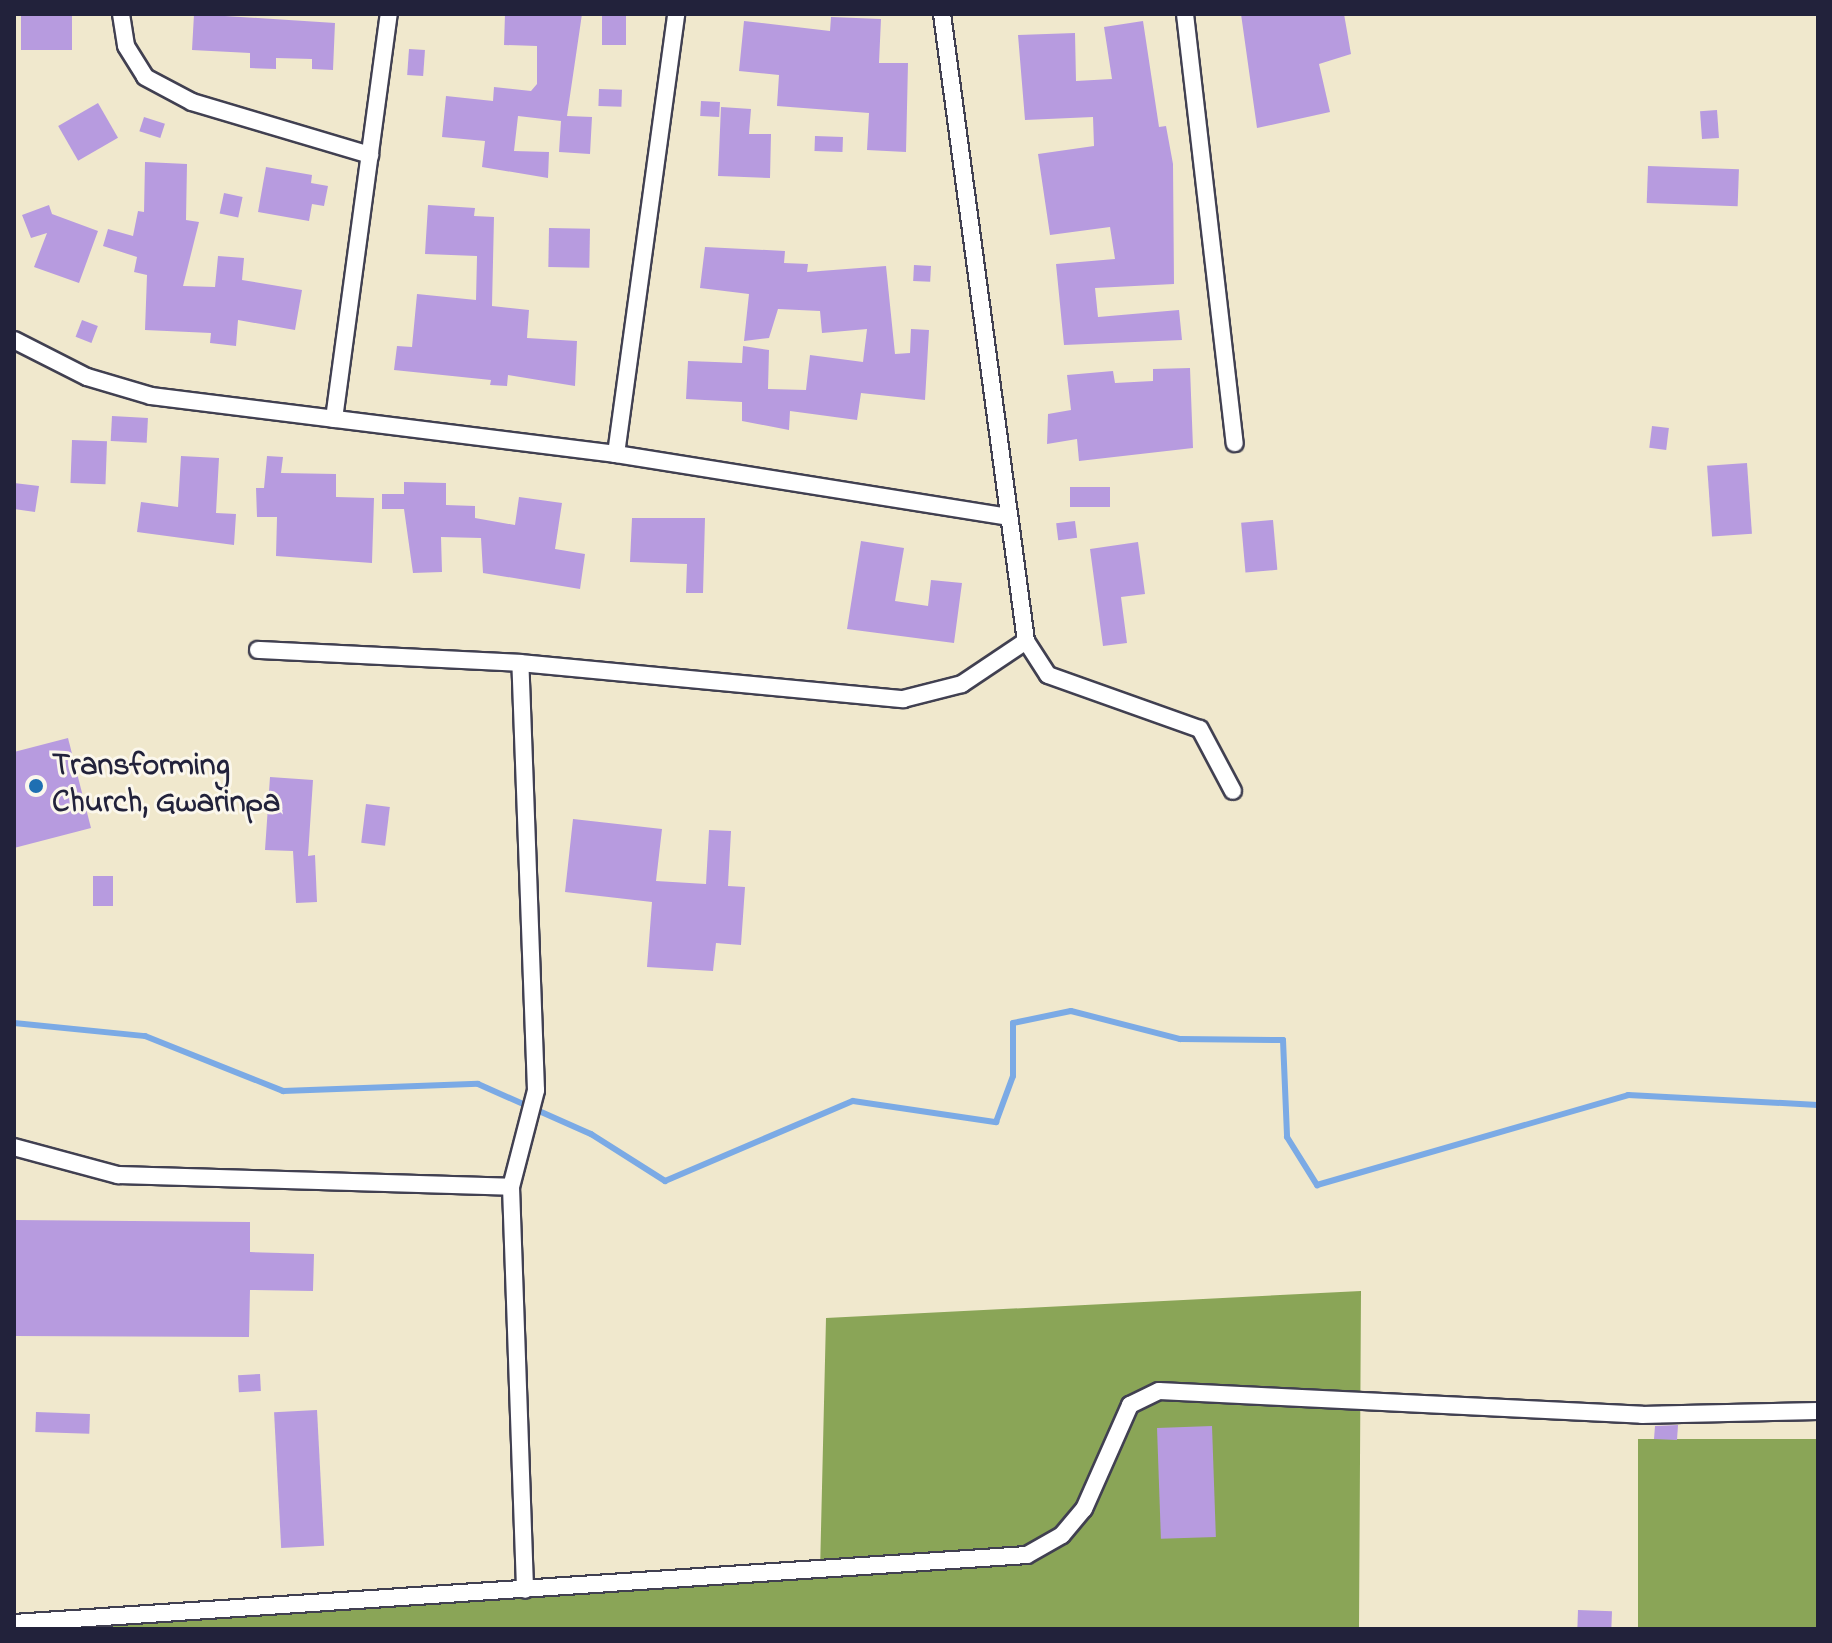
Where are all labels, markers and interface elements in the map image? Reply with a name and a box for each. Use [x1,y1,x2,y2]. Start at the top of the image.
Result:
place label: Transforming Church, Gwarinpa [52,749,280,824]
marker: Transforming Church, Gwarinpa [27,777,45,795]

